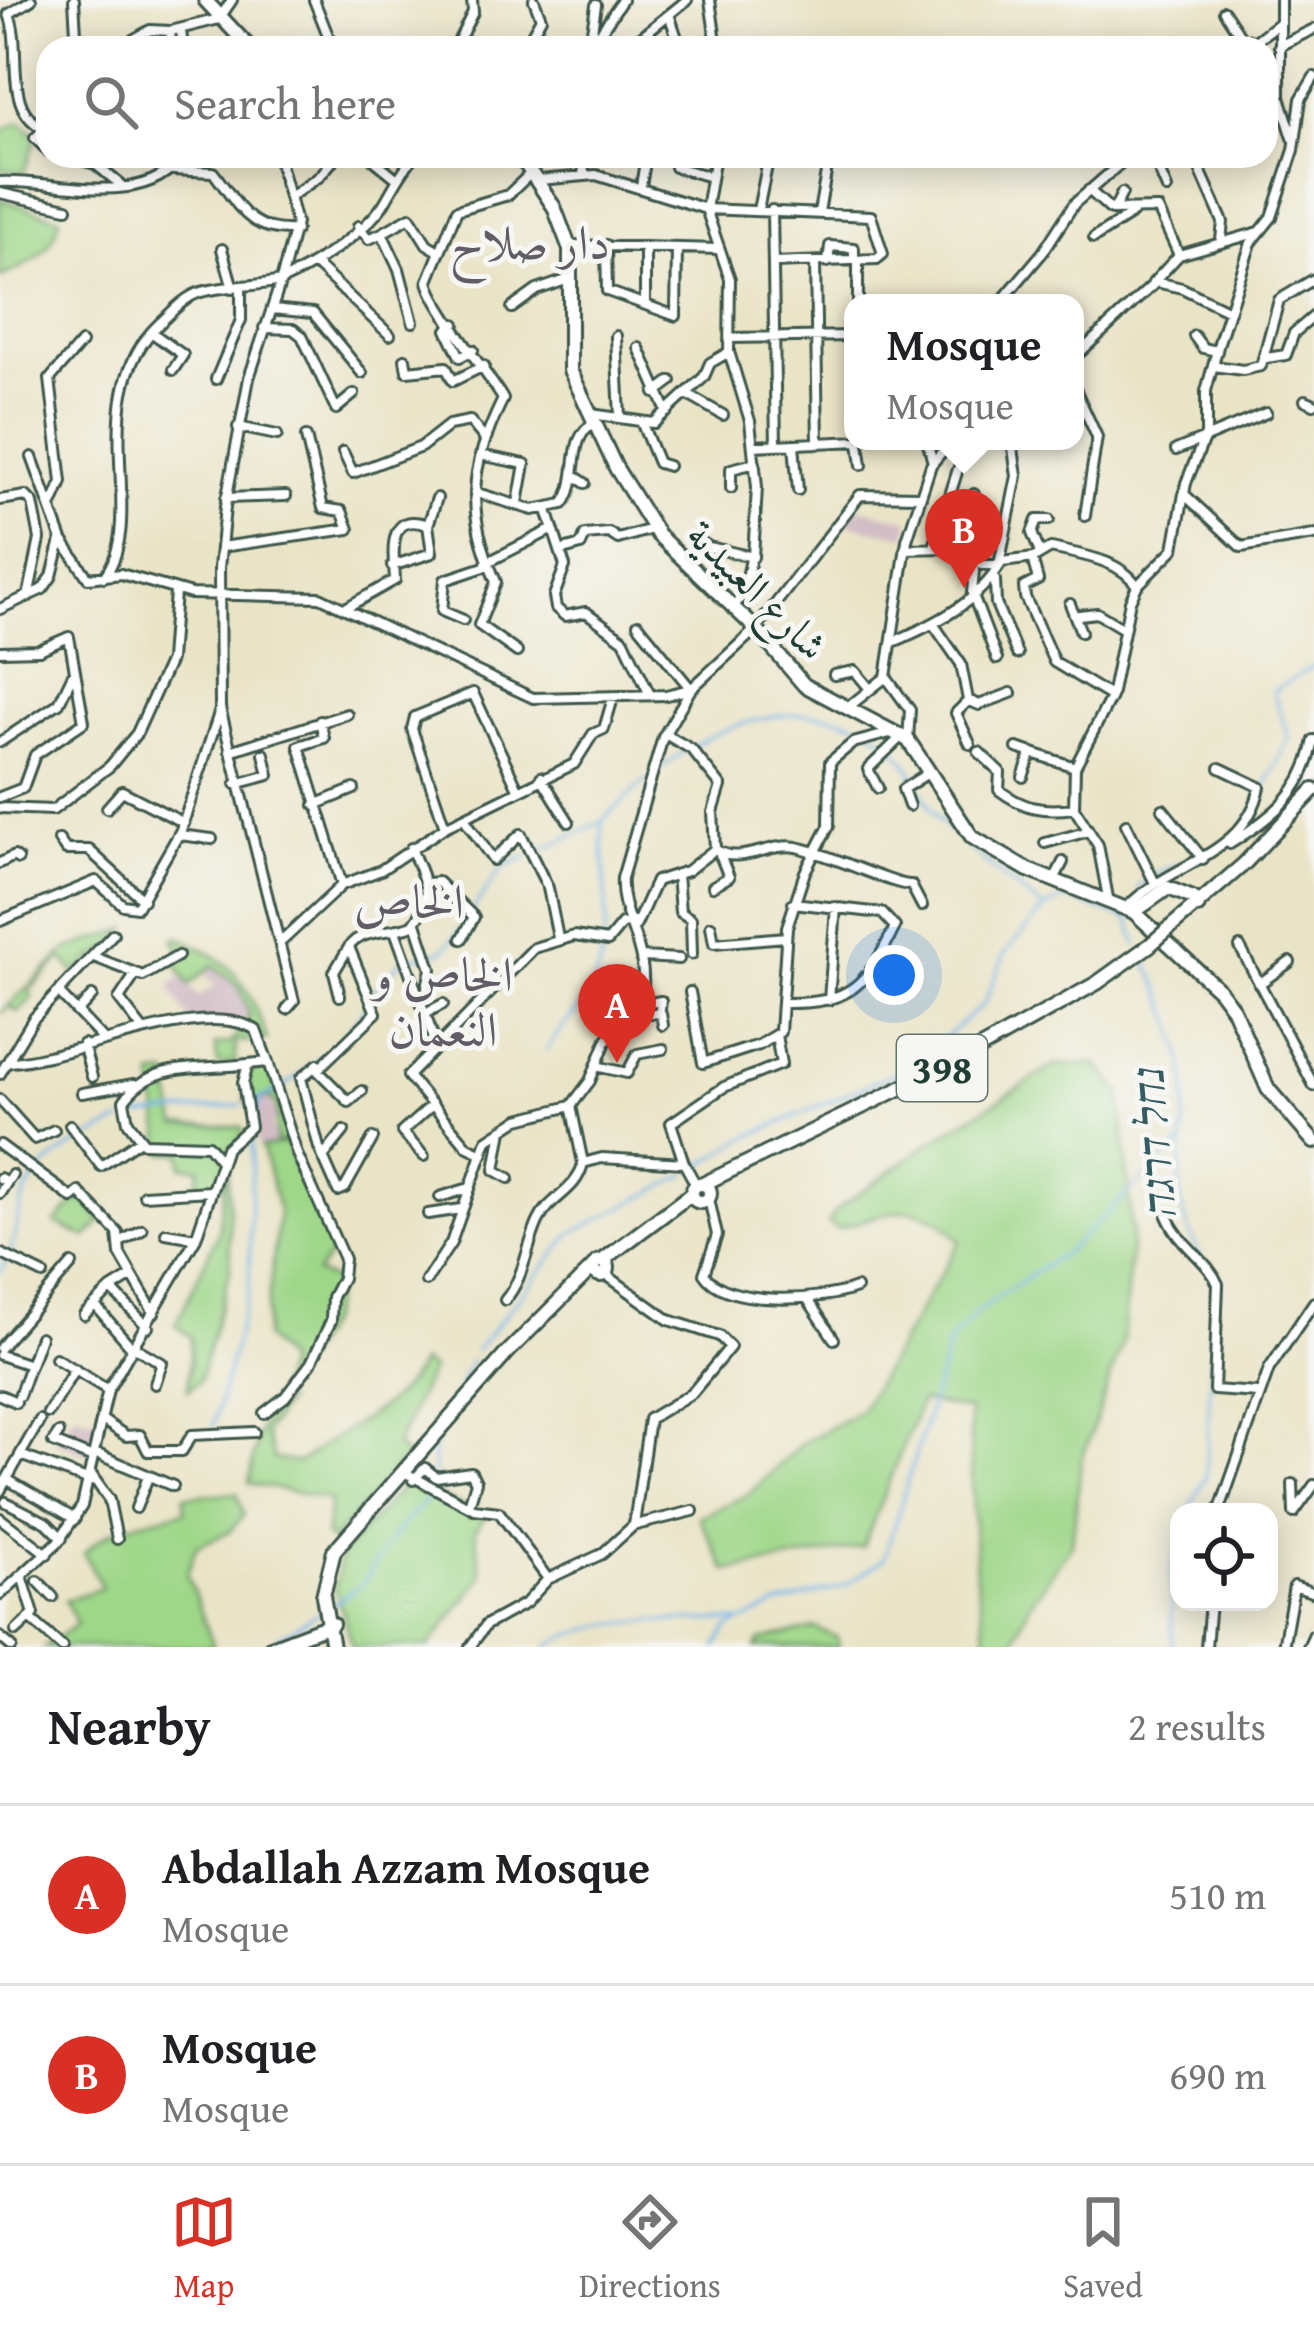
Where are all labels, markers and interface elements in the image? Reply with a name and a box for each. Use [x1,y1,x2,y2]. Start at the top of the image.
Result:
search box [36,36,1278,168]
icon: search [78,69,144,135]
text: Search here [174,70,396,135]
district label: دار صلاح [450,206,610,285]
popup [844,294,1084,450]
text: Mosque [886,311,1042,376]
text: Mosque [886,376,1014,433]
pin: B [925,489,1003,588]
street label: شارع العبيدية [669,504,843,678]
district label: الخاص [354,865,464,936]
district label: الخاص و النعمان [368,938,513,1064]
your location [864,945,924,1005]
pin: A [578,964,656,1063]
road number: 398 [897,1035,987,1101]
water label: נחל דרגה [1114,1064,1192,1223]
map controls [1170,1503,1278,1611]
button: locate [1170,1503,1278,1611]
text: Nearby [48,1688,211,1763]
text: 2 results [1128,1697,1266,1754]
text: Abdallah Azzam Mosque [162,1834,650,1899]
text: A [75,1866,99,1923]
text: 510 m [1169,1866,1266,1923]
text: Mosque [162,1899,289,1956]
text: Mosque [162,2014,317,2079]
text: B [75,2046,99,2103]
text: 690 m [1169,2046,1266,2103]
text: Mosque [162,2079,289,2136]
tab: Map [171,2189,237,2309]
tab: Directions [579,2189,721,2309]
tab: Saved [1063,2189,1143,2309]

